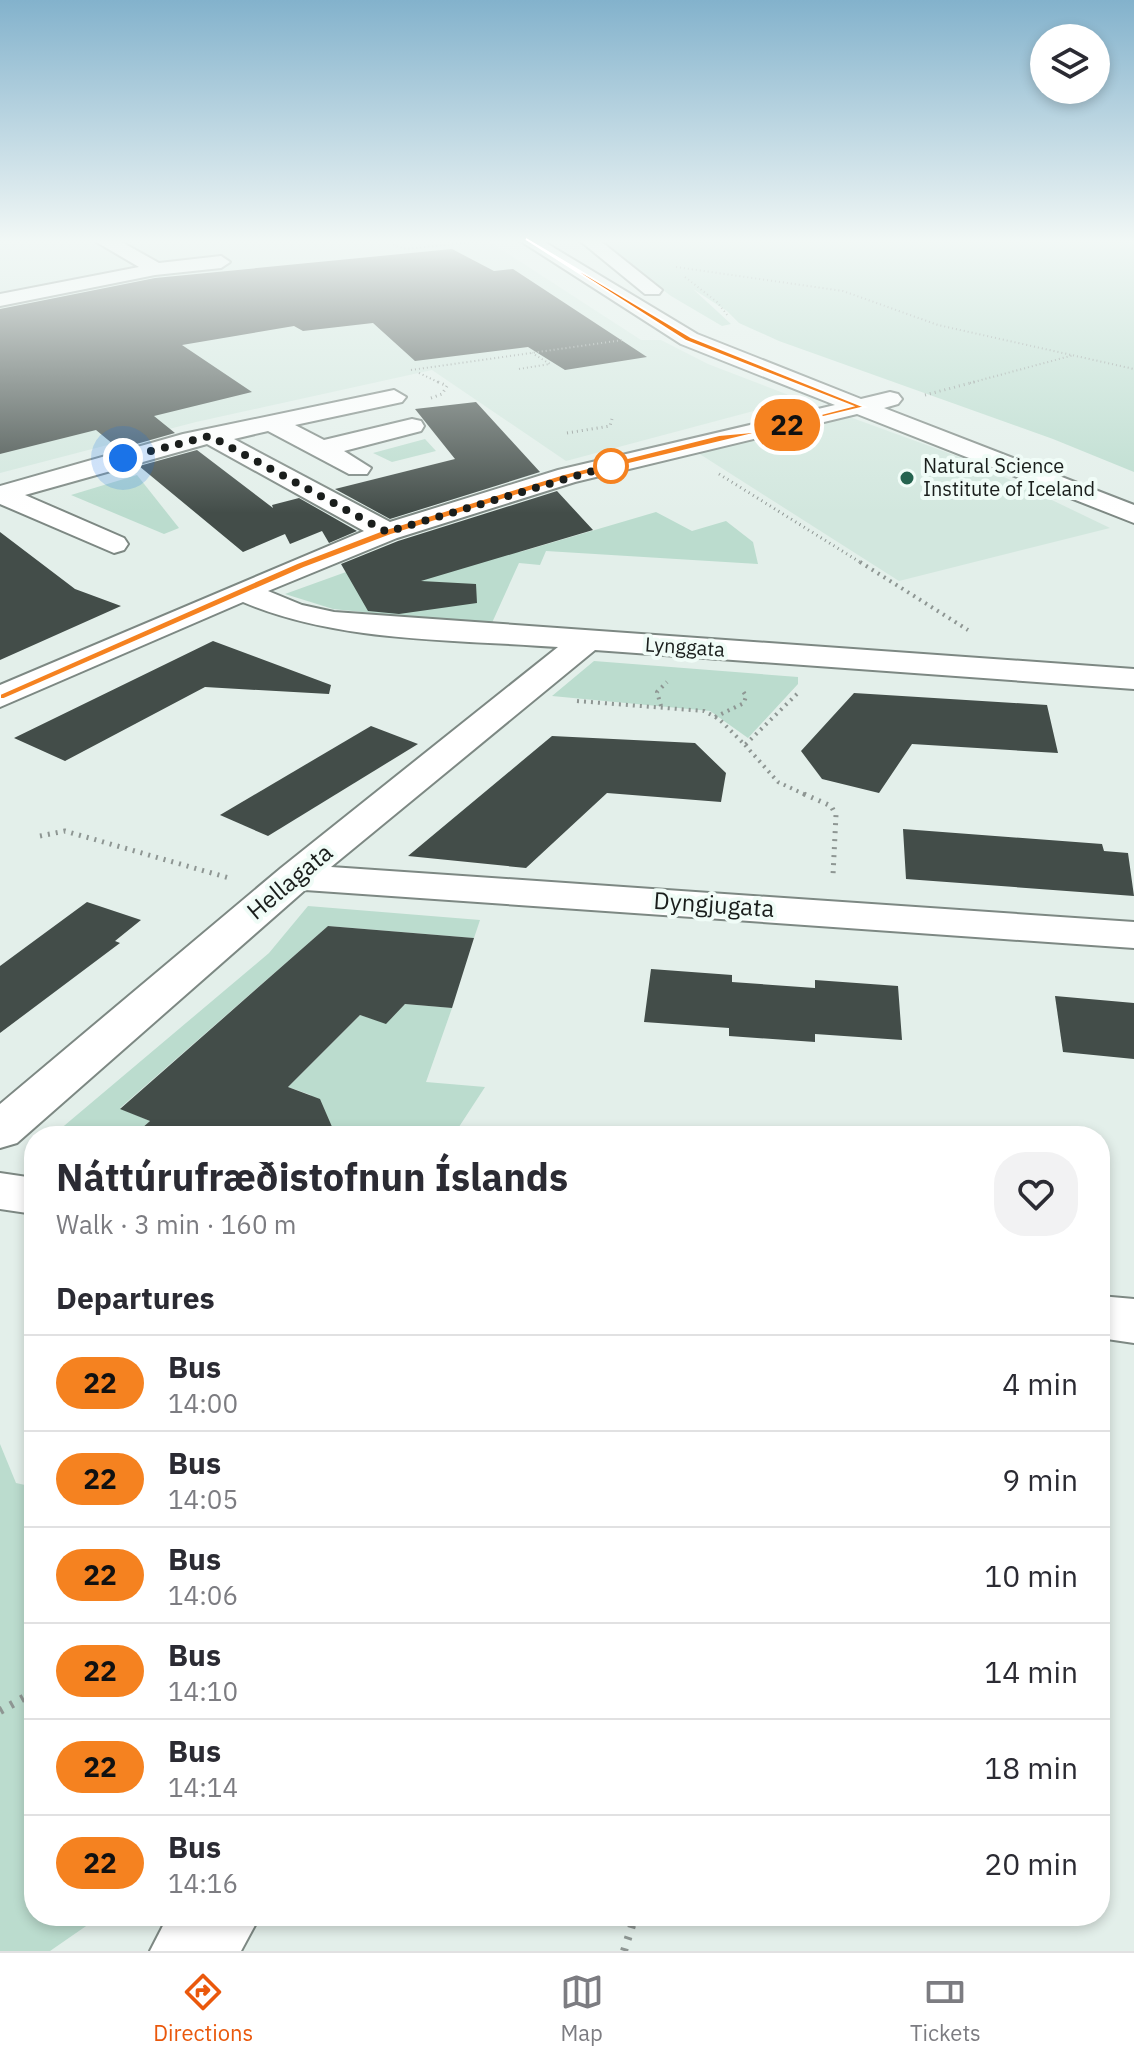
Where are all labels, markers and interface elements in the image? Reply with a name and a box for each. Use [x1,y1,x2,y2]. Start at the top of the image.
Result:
map controls [1030,24,1110,104]
button: layers [1030,24,1110,104]
line badge: 22 [751,399,823,451]
text: 22 [770,406,804,443]
your location [103,438,143,478]
unlabelled marker [594,449,628,483]
place label: Natural Science Institute of Iceland [923,452,1095,502]
marker: Natural Science Institute of Iceland [898,469,916,487]
street label: Lynggata [644,630,726,663]
street label: Hellagata [240,836,339,926]
street label: Dyngjugata [653,884,776,924]
text: Náttúrufræðistofnun Íslands [56,1152,568,1201]
button: heart [994,1152,1078,1236]
text: Walk · 3 min · 160 m [56,1207,296,1241]
text: Departures [56,1278,215,1317]
text: Bus [168,1347,221,1386]
text: 22 [83,1364,117,1401]
text: 4 min [1002,1364,1078,1403]
text: 14:00 [168,1386,238,1420]
text: Bus [168,1443,221,1482]
text: 22 [83,1460,117,1497]
text: 9 min [1002,1460,1078,1499]
text: 14:05 [168,1482,238,1516]
text: Bus [168,1539,221,1578]
text: 22 [83,1556,117,1593]
text: 10 min [984,1556,1078,1595]
text: 14:06 [168,1578,238,1612]
text: Bus [168,1635,221,1674]
text: 22 [83,1652,117,1689]
text: 14 min [984,1652,1078,1691]
text: 14:10 [168,1674,238,1708]
text: Bus [168,1731,221,1770]
text: 22 [83,1748,117,1785]
text: 18 min [984,1748,1078,1787]
text: 14:14 [168,1770,238,1804]
text: Bus [168,1827,221,1866]
text: 22 [83,1844,117,1881]
text: 20 min [984,1844,1078,1883]
text: 14:16 [168,1866,238,1900]
tab: Directions [153,1970,253,2047]
tab: Map [560,1970,604,2047]
tab: Tickets [910,1970,981,2047]

